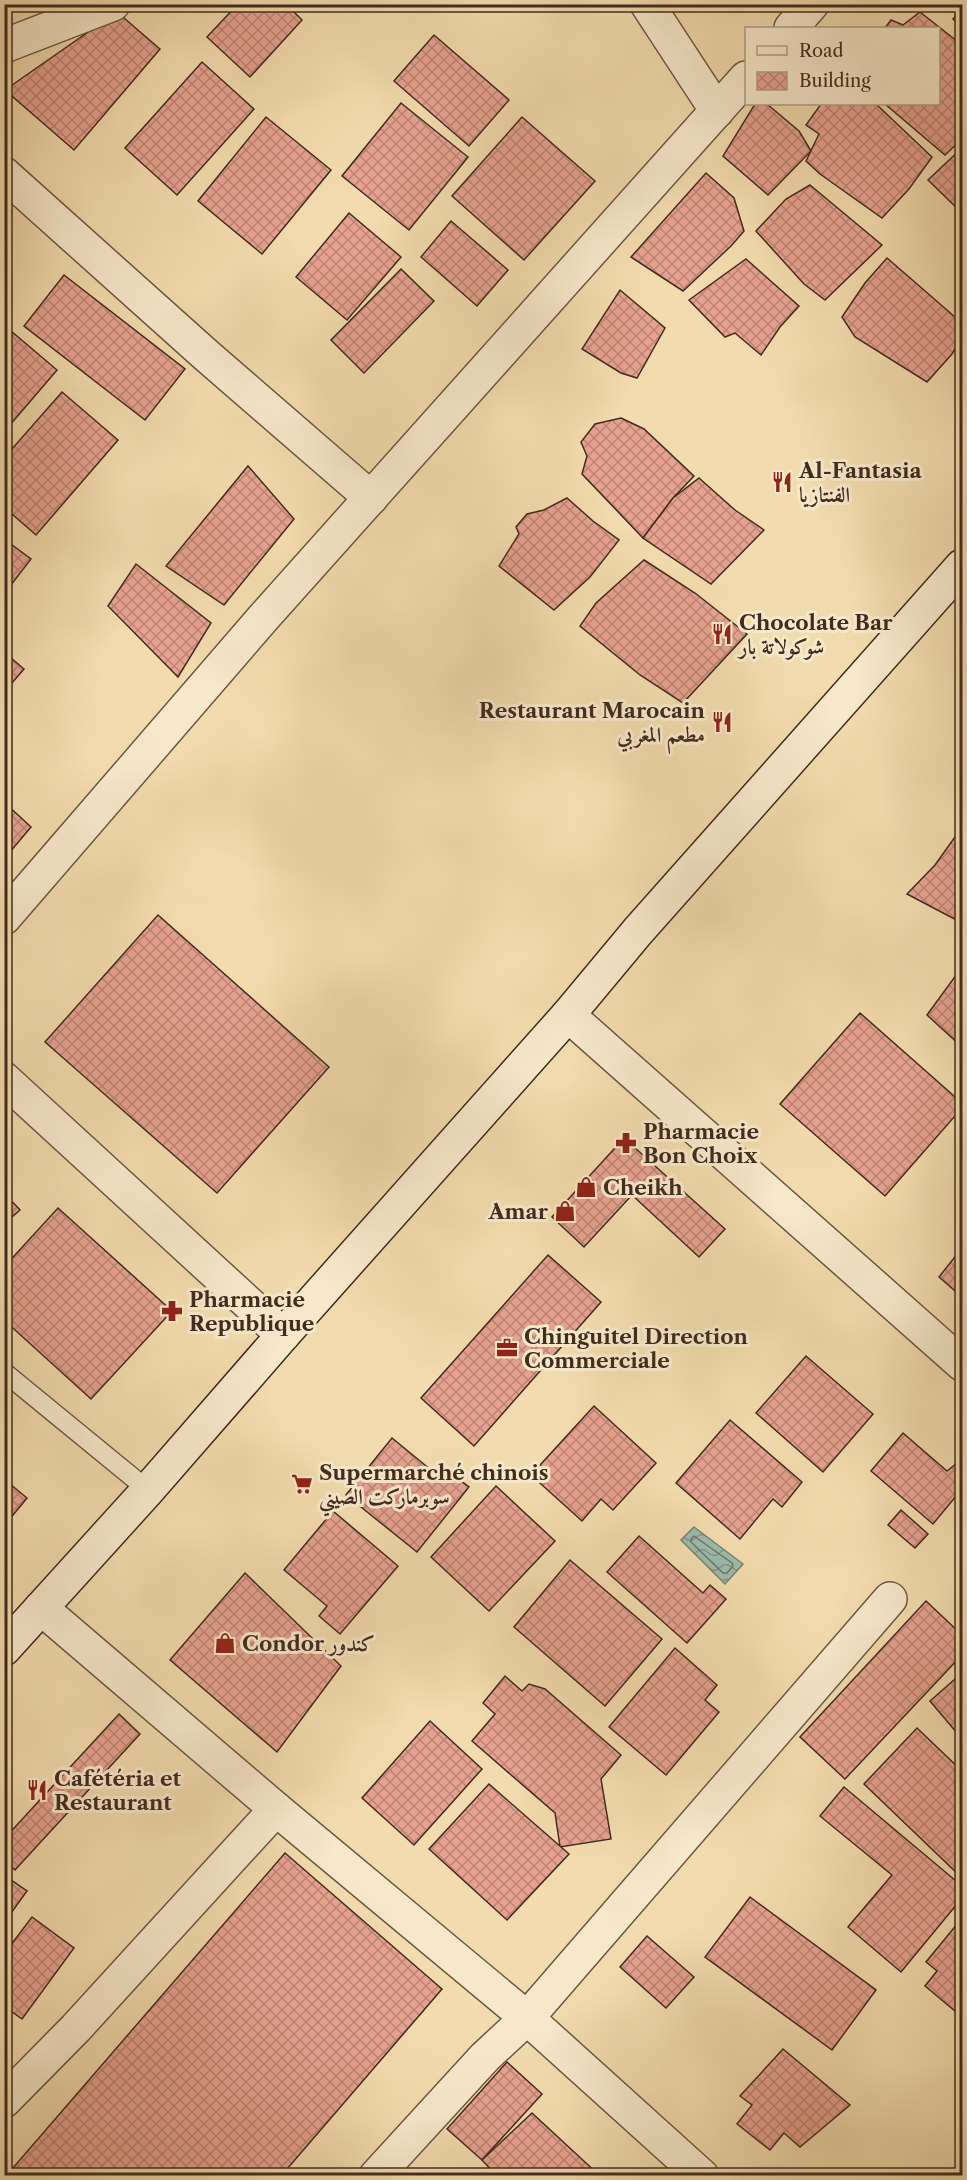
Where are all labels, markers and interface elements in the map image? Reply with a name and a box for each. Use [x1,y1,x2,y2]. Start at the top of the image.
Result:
legend [745,27,940,105]
text: Road [799,40,844,62]
text: Building [799,70,871,92]
place label: Al-Fantasia الفنتازيا [798,458,922,508]
restaurant icon: Al-Fantasia الفنتازيا [770,470,794,494]
place label: Chocolate Bar شوكولاتة بار [737,610,893,660]
restaurant icon: Chocolate Bar شوكولاتة بار [710,622,734,646]
place label: Restaurant Marocain مطعم المغربي [479,698,706,754]
restaurant icon: Restaurant Marocain مطعم المغربي [710,710,734,734]
place label: Pharmacie Bon Choix [643,1119,759,1168]
pharmacy icon: Pharmacie Bon Choix [614,1131,638,1155]
shop icon: Cheikh [574,1175,598,1199]
place label: Cheikh [603,1175,683,1200]
place label: Amar [487,1199,549,1224]
shop icon: Amar [553,1199,577,1223]
place label: Pharmacie Republique [189,1287,314,1336]
pharmacy icon: Pharmacie Republique [160,1299,184,1323]
place label: Chinguitel Direction Commerciale [524,1324,749,1373]
office icon: Chinguitel Direction Commerciale [495,1336,519,1360]
place label: Supermarché chinois سوبرماركت الصيني [319,1460,549,1517]
supermarket icon: Supermarché chinois سوبرماركت الصيني [290,1472,314,1496]
shop icon: Condor كندور [213,1631,237,1655]
place label: Condor كندور [242,1631,375,1657]
place label: Cafétéria et Restaurant [54,1766,182,1815]
restaurant icon: Cafétéria et Restaurant [25,1778,49,1802]

